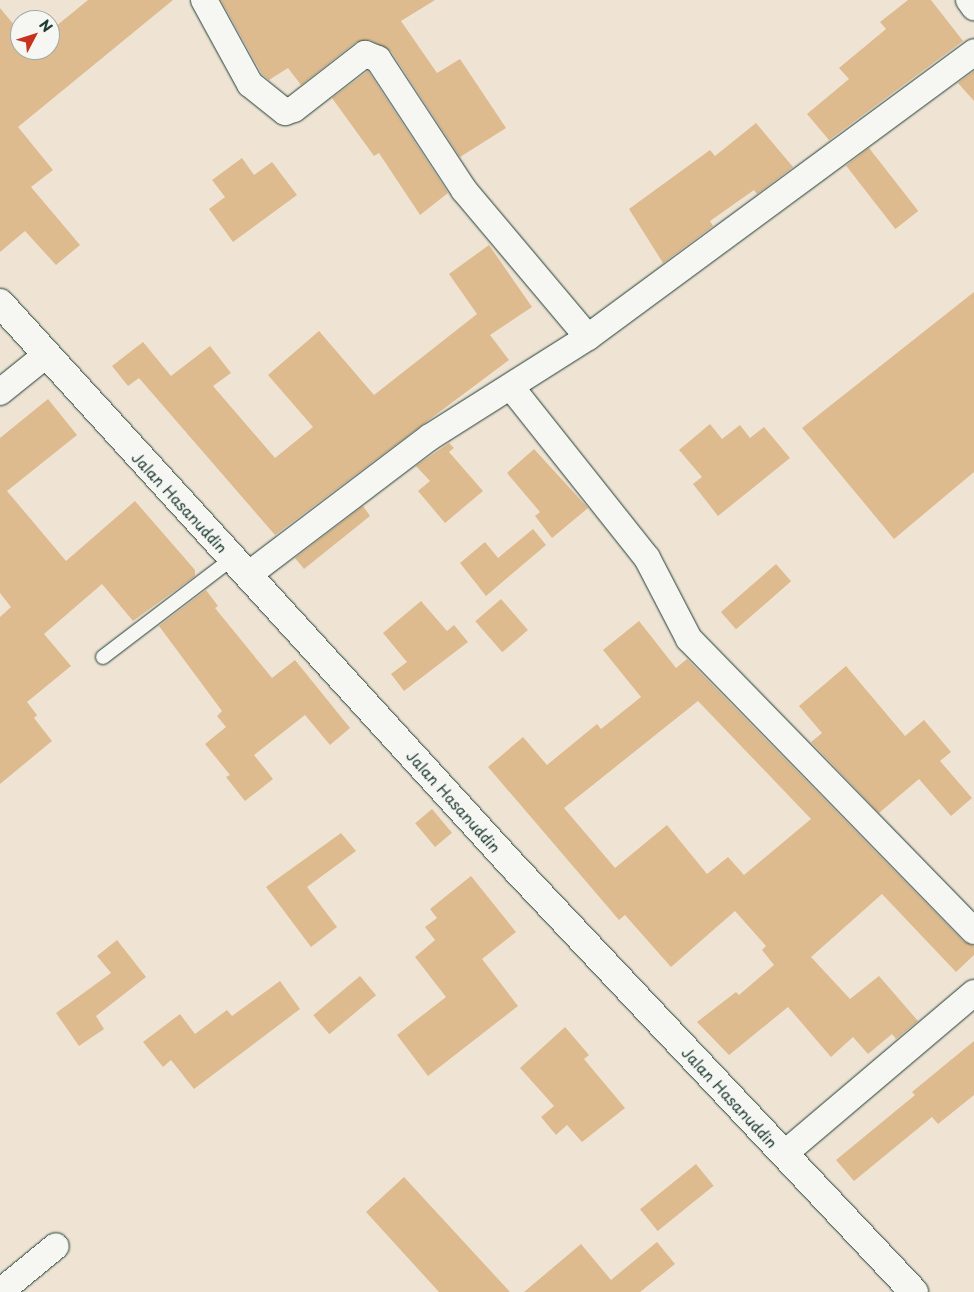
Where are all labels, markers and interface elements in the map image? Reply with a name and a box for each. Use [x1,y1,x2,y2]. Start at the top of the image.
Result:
north arrow [10,10,60,60]
text: N [34,15,58,37]
street label: Jalan Hasanuddin [128,448,232,556]
street label: Jalan Hasanuddin [403,746,505,856]
street label: Jalan Hasanuddin [678,1043,782,1151]

